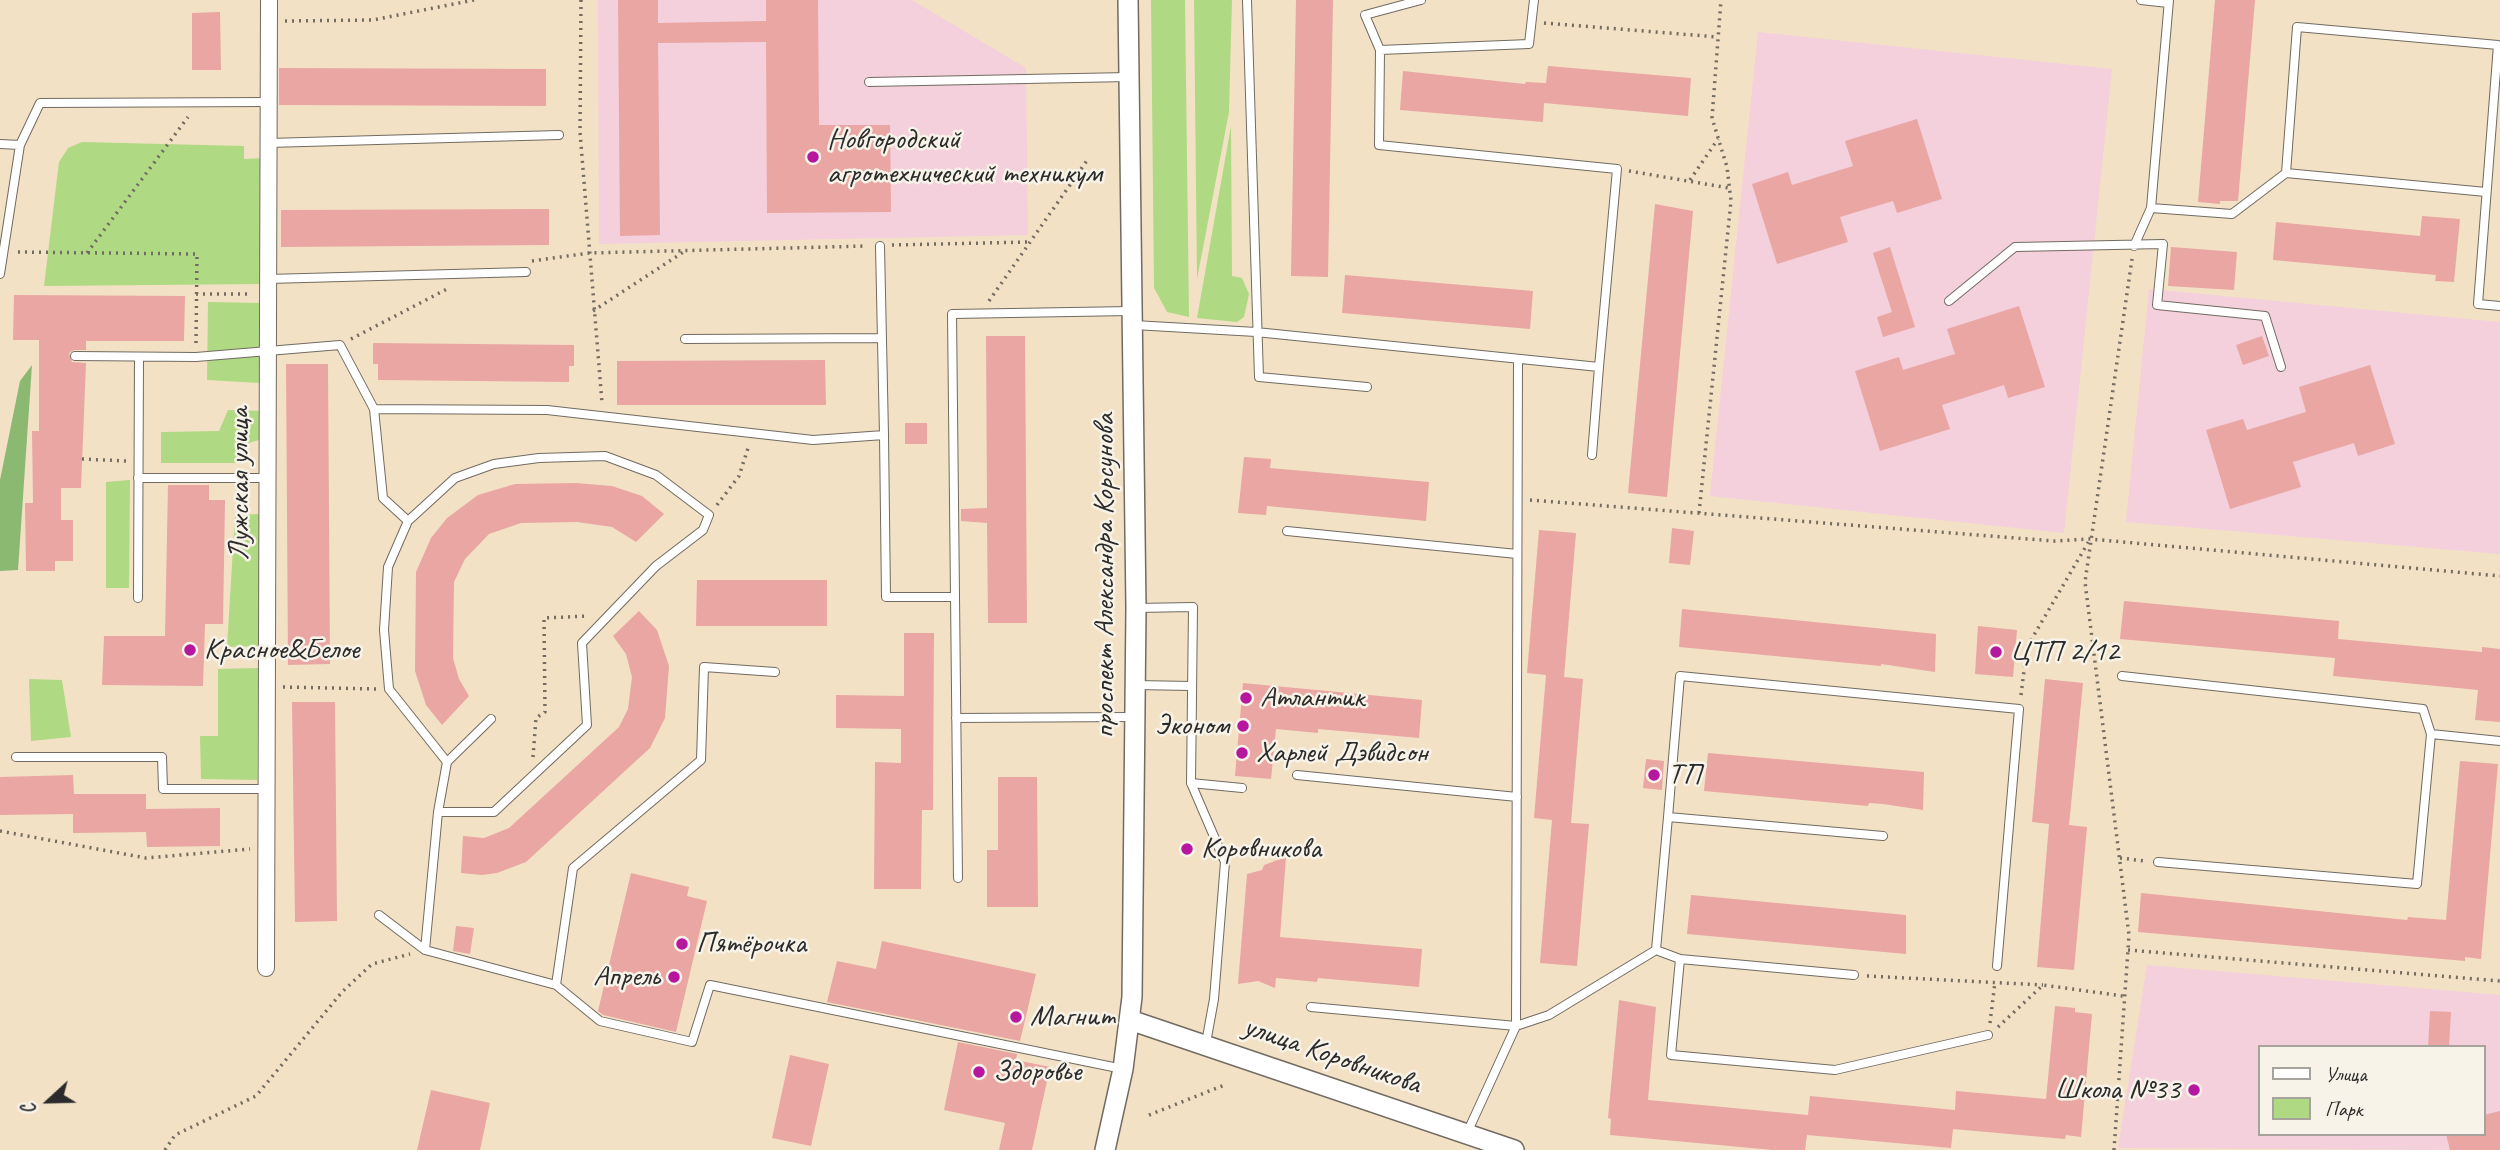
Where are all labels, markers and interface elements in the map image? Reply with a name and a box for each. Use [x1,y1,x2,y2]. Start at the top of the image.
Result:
place label: Новгородский агротехнический техникум [827,122,1102,192]
marker: Новгородский агротехнический техникум [805,149,821,165]
street label: Лужская улица [222,407,258,561]
street label: проспект Александра Корсунова [1087,414,1123,738]
place label: Красное&Белое [204,632,359,668]
place label: ЦТП 2/12 [2010,634,2119,670]
marker: Красное&Белое [182,642,198,658]
marker: ЦТП 2/12 [1988,644,2004,660]
place label: Атлантик [1260,680,1364,716]
marker: Атлантик [1238,690,1254,706]
place label: Эконом [1155,708,1229,744]
marker: Эконом [1235,718,1251,734]
place label: Харлей Дэвидсон [1256,735,1428,771]
marker: Харлей Дэвидсон [1234,745,1250,761]
place label: ТП [1668,757,1700,793]
marker: ТП [1646,767,1662,783]
place label: Коровникова [1201,831,1321,867]
marker: Коровникова [1179,841,1195,857]
place label: Пятёрочка [696,926,806,962]
marker: Пятёрочка [674,936,690,952]
place label: Апрель [593,959,660,995]
marker: Апрель [666,969,682,985]
place label: Магнит [1030,999,1115,1035]
marker: Магнит [1008,1009,1024,1025]
street label: улица Коровникова [1239,1009,1425,1103]
legend [2258,1045,2486,1136]
place label: Здоровье [993,1054,1081,1090]
text: Улица [2325,1061,2367,1087]
marker: Здоровье [971,1064,987,1080]
north arrow [14,1066,84,1136]
place label: Школа №33 [2055,1072,2180,1108]
marker: Школа №33 [2186,1082,2202,1098]
text: Парк [2325,1096,2362,1122]
text: С [17,1100,42,1118]

